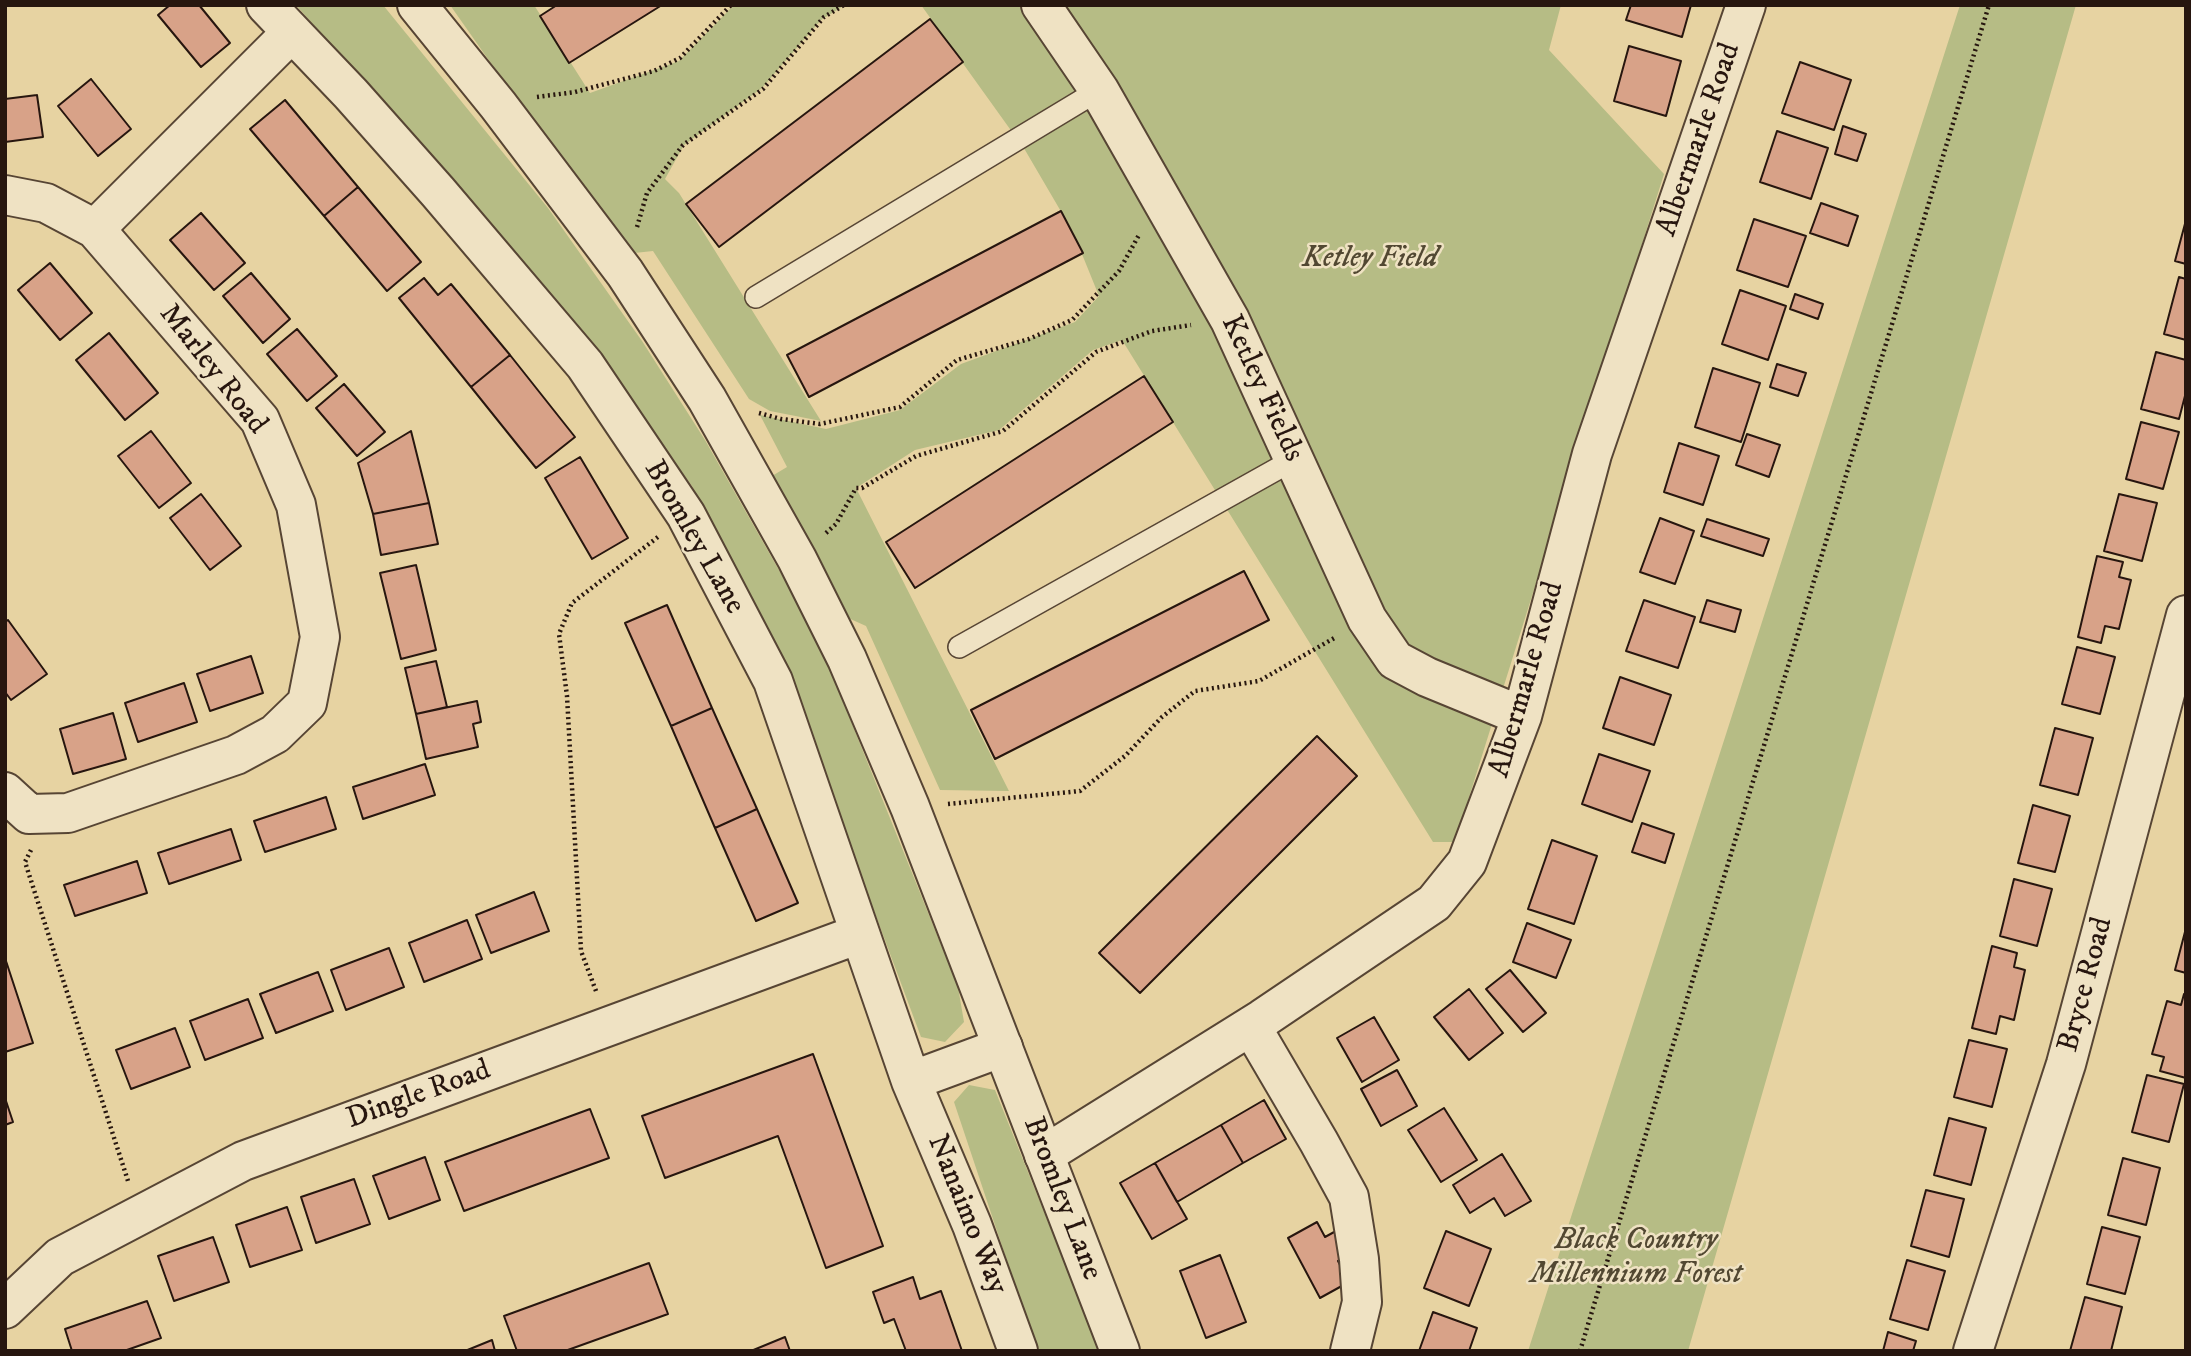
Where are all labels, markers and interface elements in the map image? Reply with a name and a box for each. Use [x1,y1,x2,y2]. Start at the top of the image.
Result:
street label: Albermarle Road [1650,39,1750,241]
park label: Ketley Field [1302,242,1438,278]
street label: Marley Road [150,298,274,442]
street label: Ketley Fields [1211,310,1311,468]
street label: Bromley Lane [635,455,751,621]
street label: Albermarle Road [1483,578,1573,782]
street label: Bryce Road [2052,914,2122,1056]
street label: Dingle Road [342,1053,496,1139]
street label: Bromley Lane [1013,1113,1109,1285]
street label: Nanaimo Way [918,1130,1014,1300]
park label: Black Country Millennium Forest [1530,1224,1742,1294]

